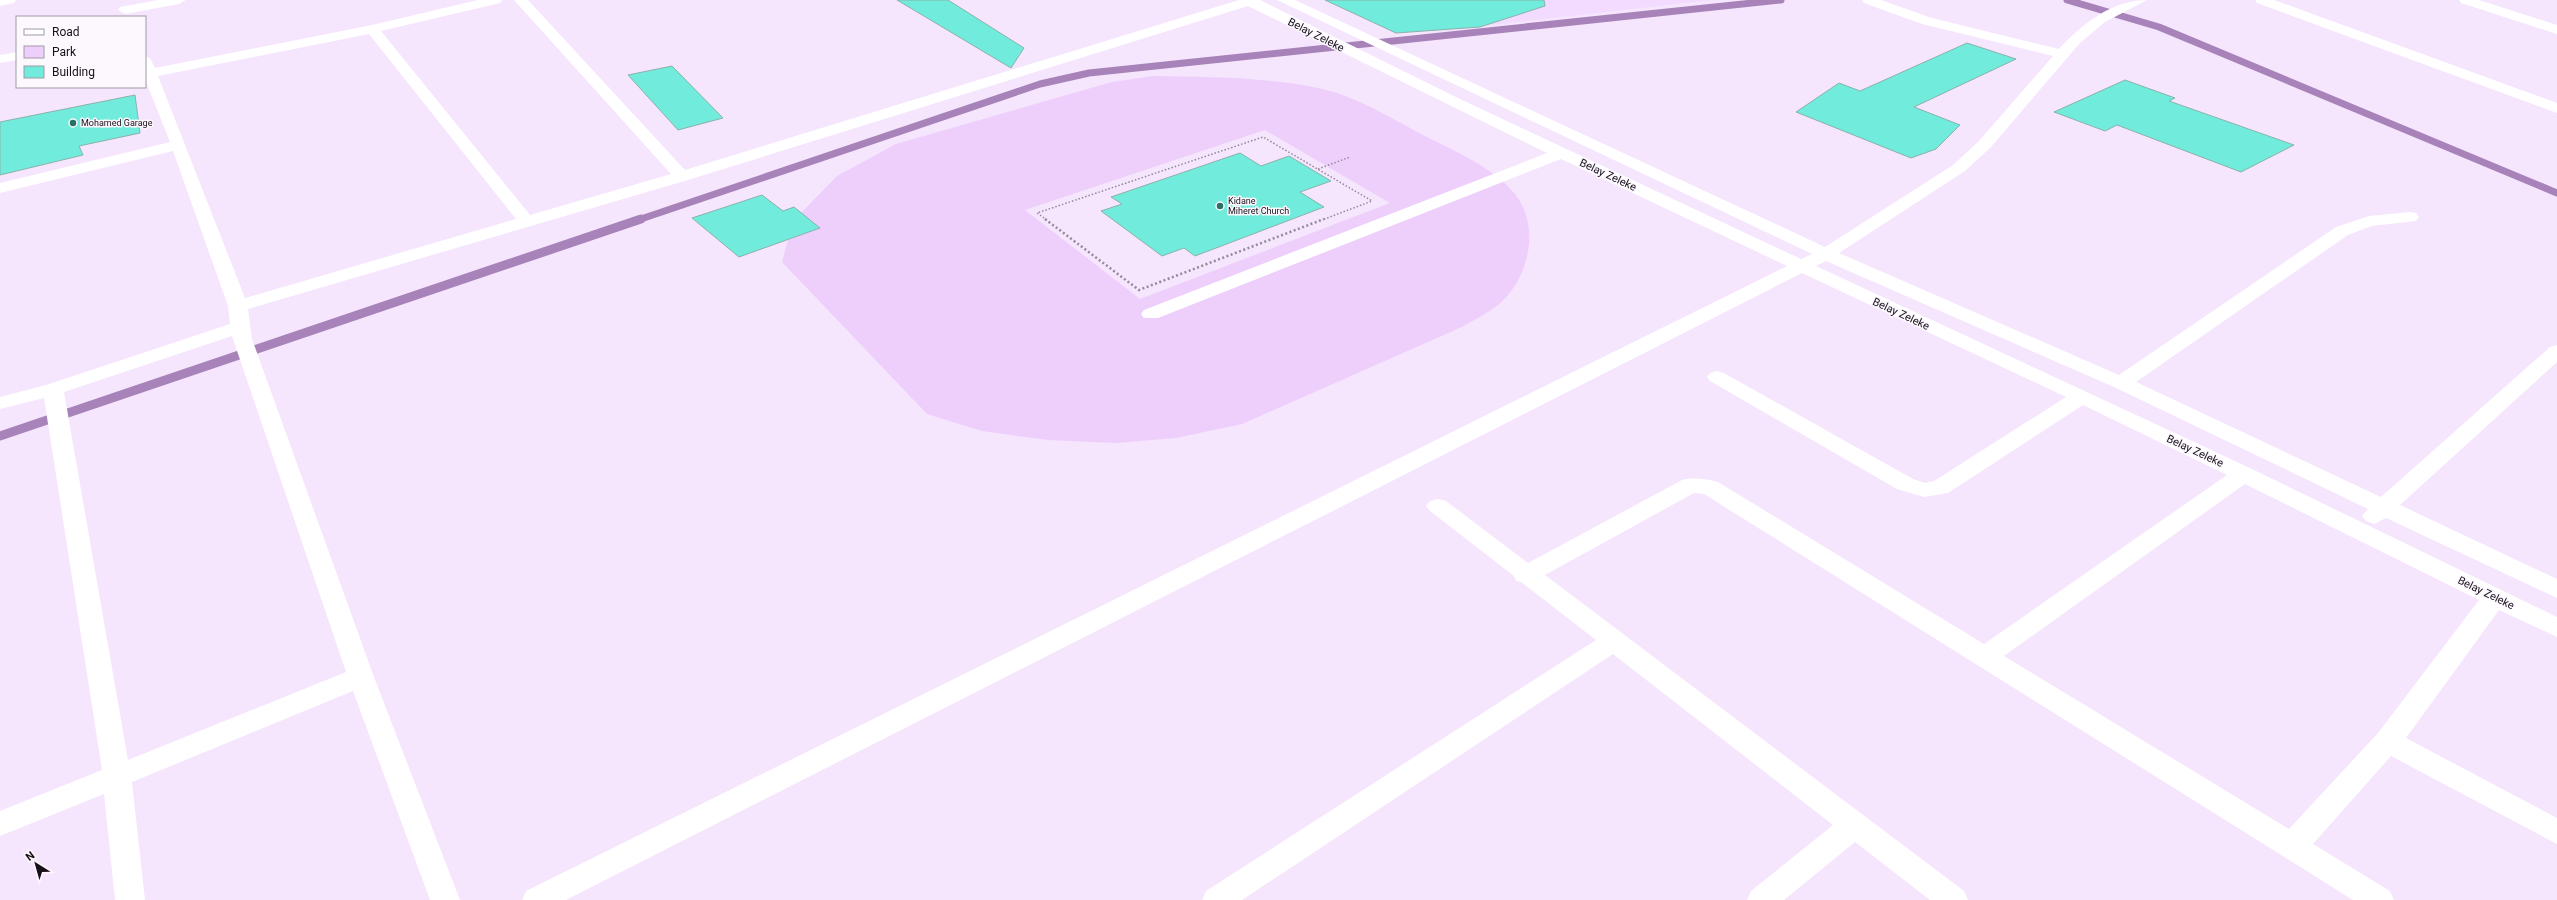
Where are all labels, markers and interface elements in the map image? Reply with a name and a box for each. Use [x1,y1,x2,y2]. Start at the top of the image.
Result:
street label: Belay Zeleke [1286,15,1346,55]
legend [16,16,146,88]
text: Road [52,25,80,39]
text: Park [52,45,77,59]
text: Building [52,65,95,79]
marker: Mohamed Garage [68,118,78,128]
place label: Mohamed Garage [81,118,153,128]
street label: Belay Zeleke [1577,156,1639,194]
place label: Kidane Miheret Church [1228,196,1289,216]
marker: Kidane Miheret Church [1215,201,1225,211]
street label: Belay Zeleke [1870,295,1932,333]
street label: Belay Zeleke [2164,432,2226,470]
street label: Belay Zeleke [2456,574,2517,612]
north arrow [16,844,56,884]
text: N [23,849,37,864]

